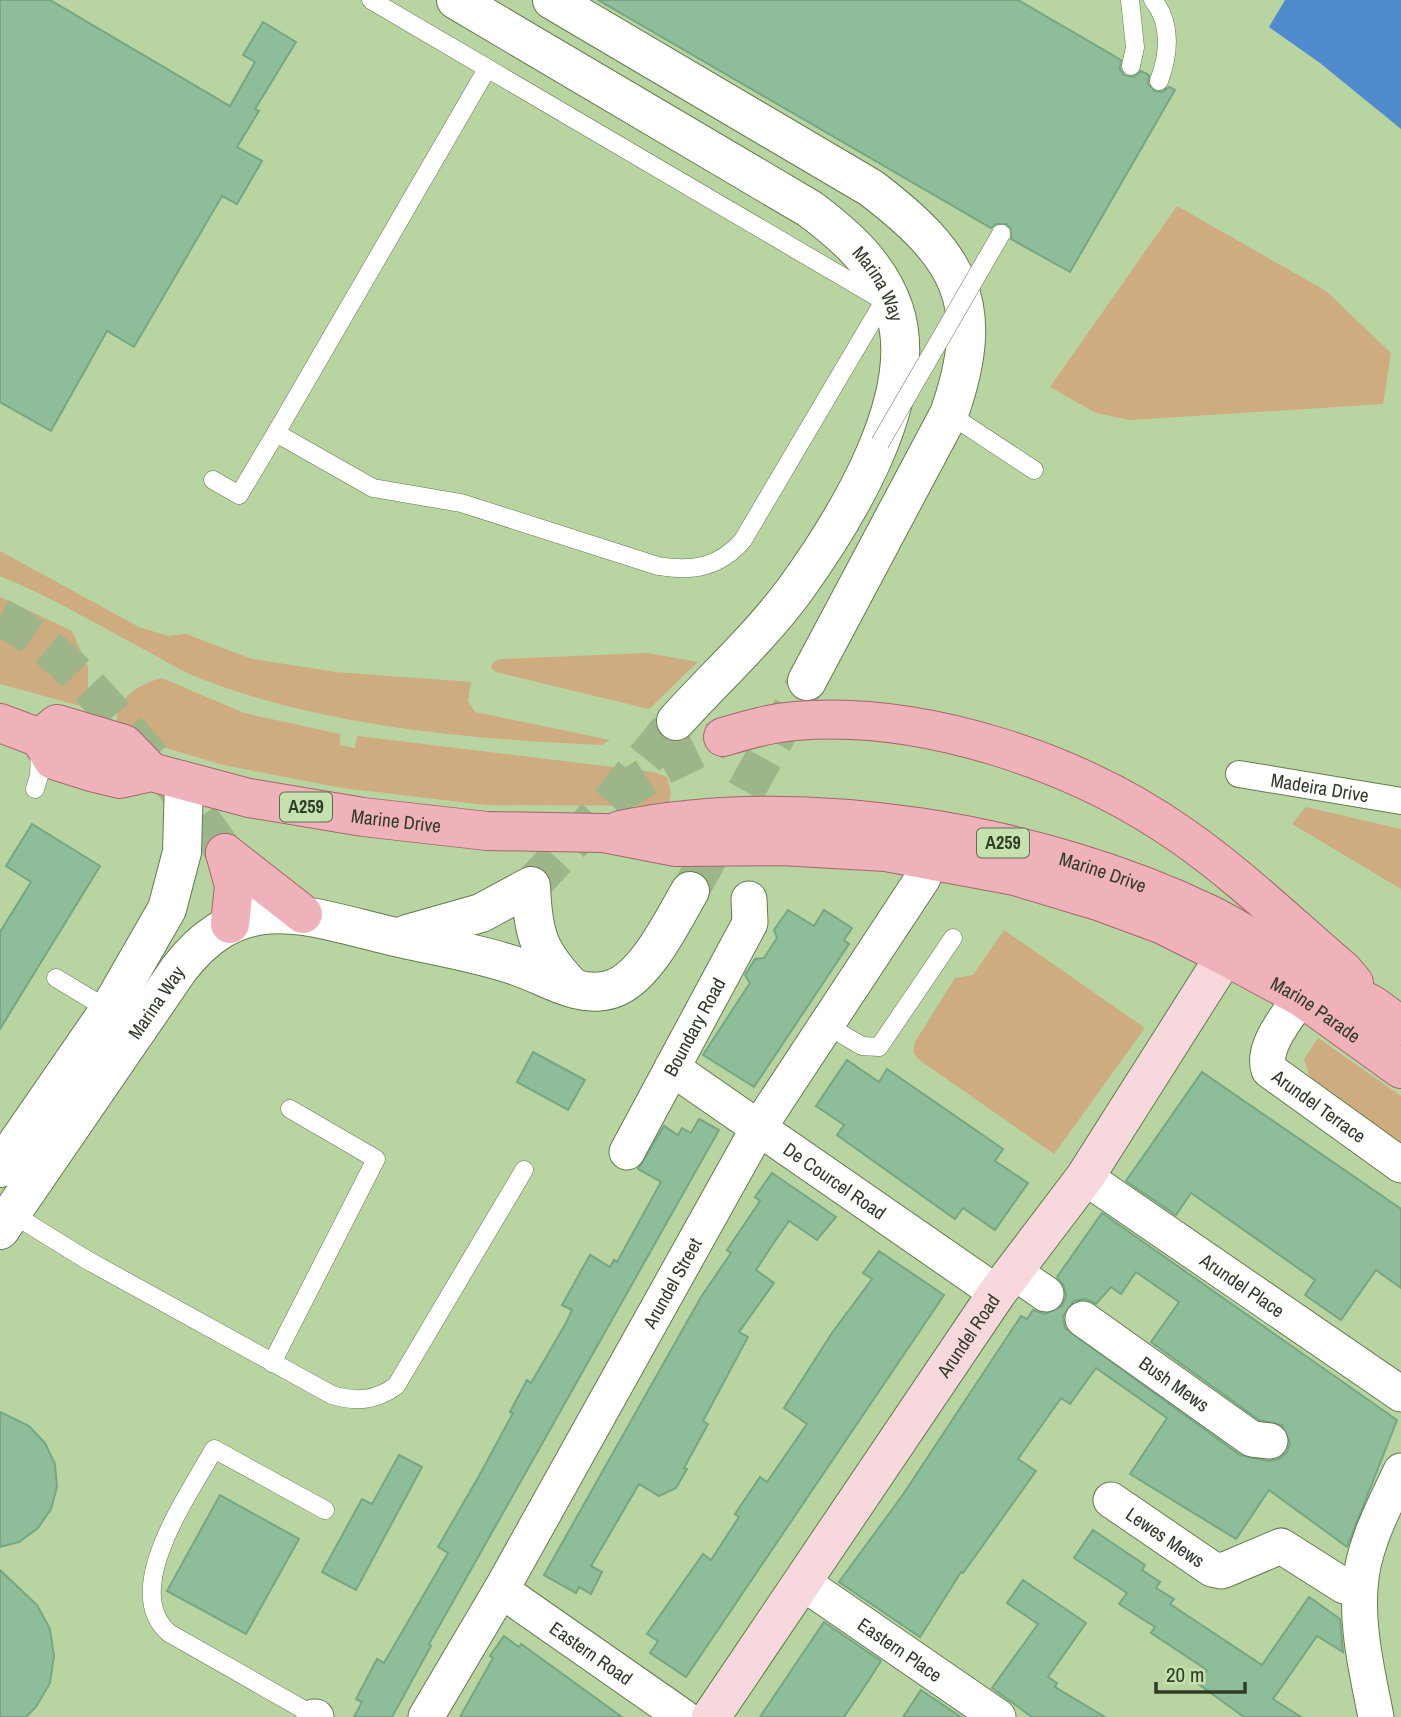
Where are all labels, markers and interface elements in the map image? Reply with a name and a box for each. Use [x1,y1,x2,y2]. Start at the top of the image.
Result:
street label: Marina Way [847,240,910,324]
street label: Madeira Drive [1269,767,1371,808]
road number: A259 [280,792,332,822]
street label: Marine Drive [349,802,442,839]
road number: A259 [977,828,1029,858]
street label: Marine Drive [1056,845,1150,899]
street label: Marina Way [122,960,191,1044]
street label: Marine Parade [1266,970,1366,1049]
street label: Boundary Road [657,973,731,1081]
street label: Arundel Terrace [1266,1063,1371,1149]
street label: De Courcel Road [778,1136,891,1225]
street label: Arundel Street [636,1232,708,1334]
street label: Arundel Place [1194,1246,1290,1323]
street label: Arundel Road [930,1289,1006,1383]
street label: Bush Mews [1134,1350,1215,1418]
street label: Lewes Mews [1121,1501,1210,1573]
street label: Eastern Place [853,1611,947,1688]
street label: Eastern Road [545,1615,638,1691]
scale bar [1156,1650,1245,1694]
text: 20 m [1166,1660,1204,1689]

